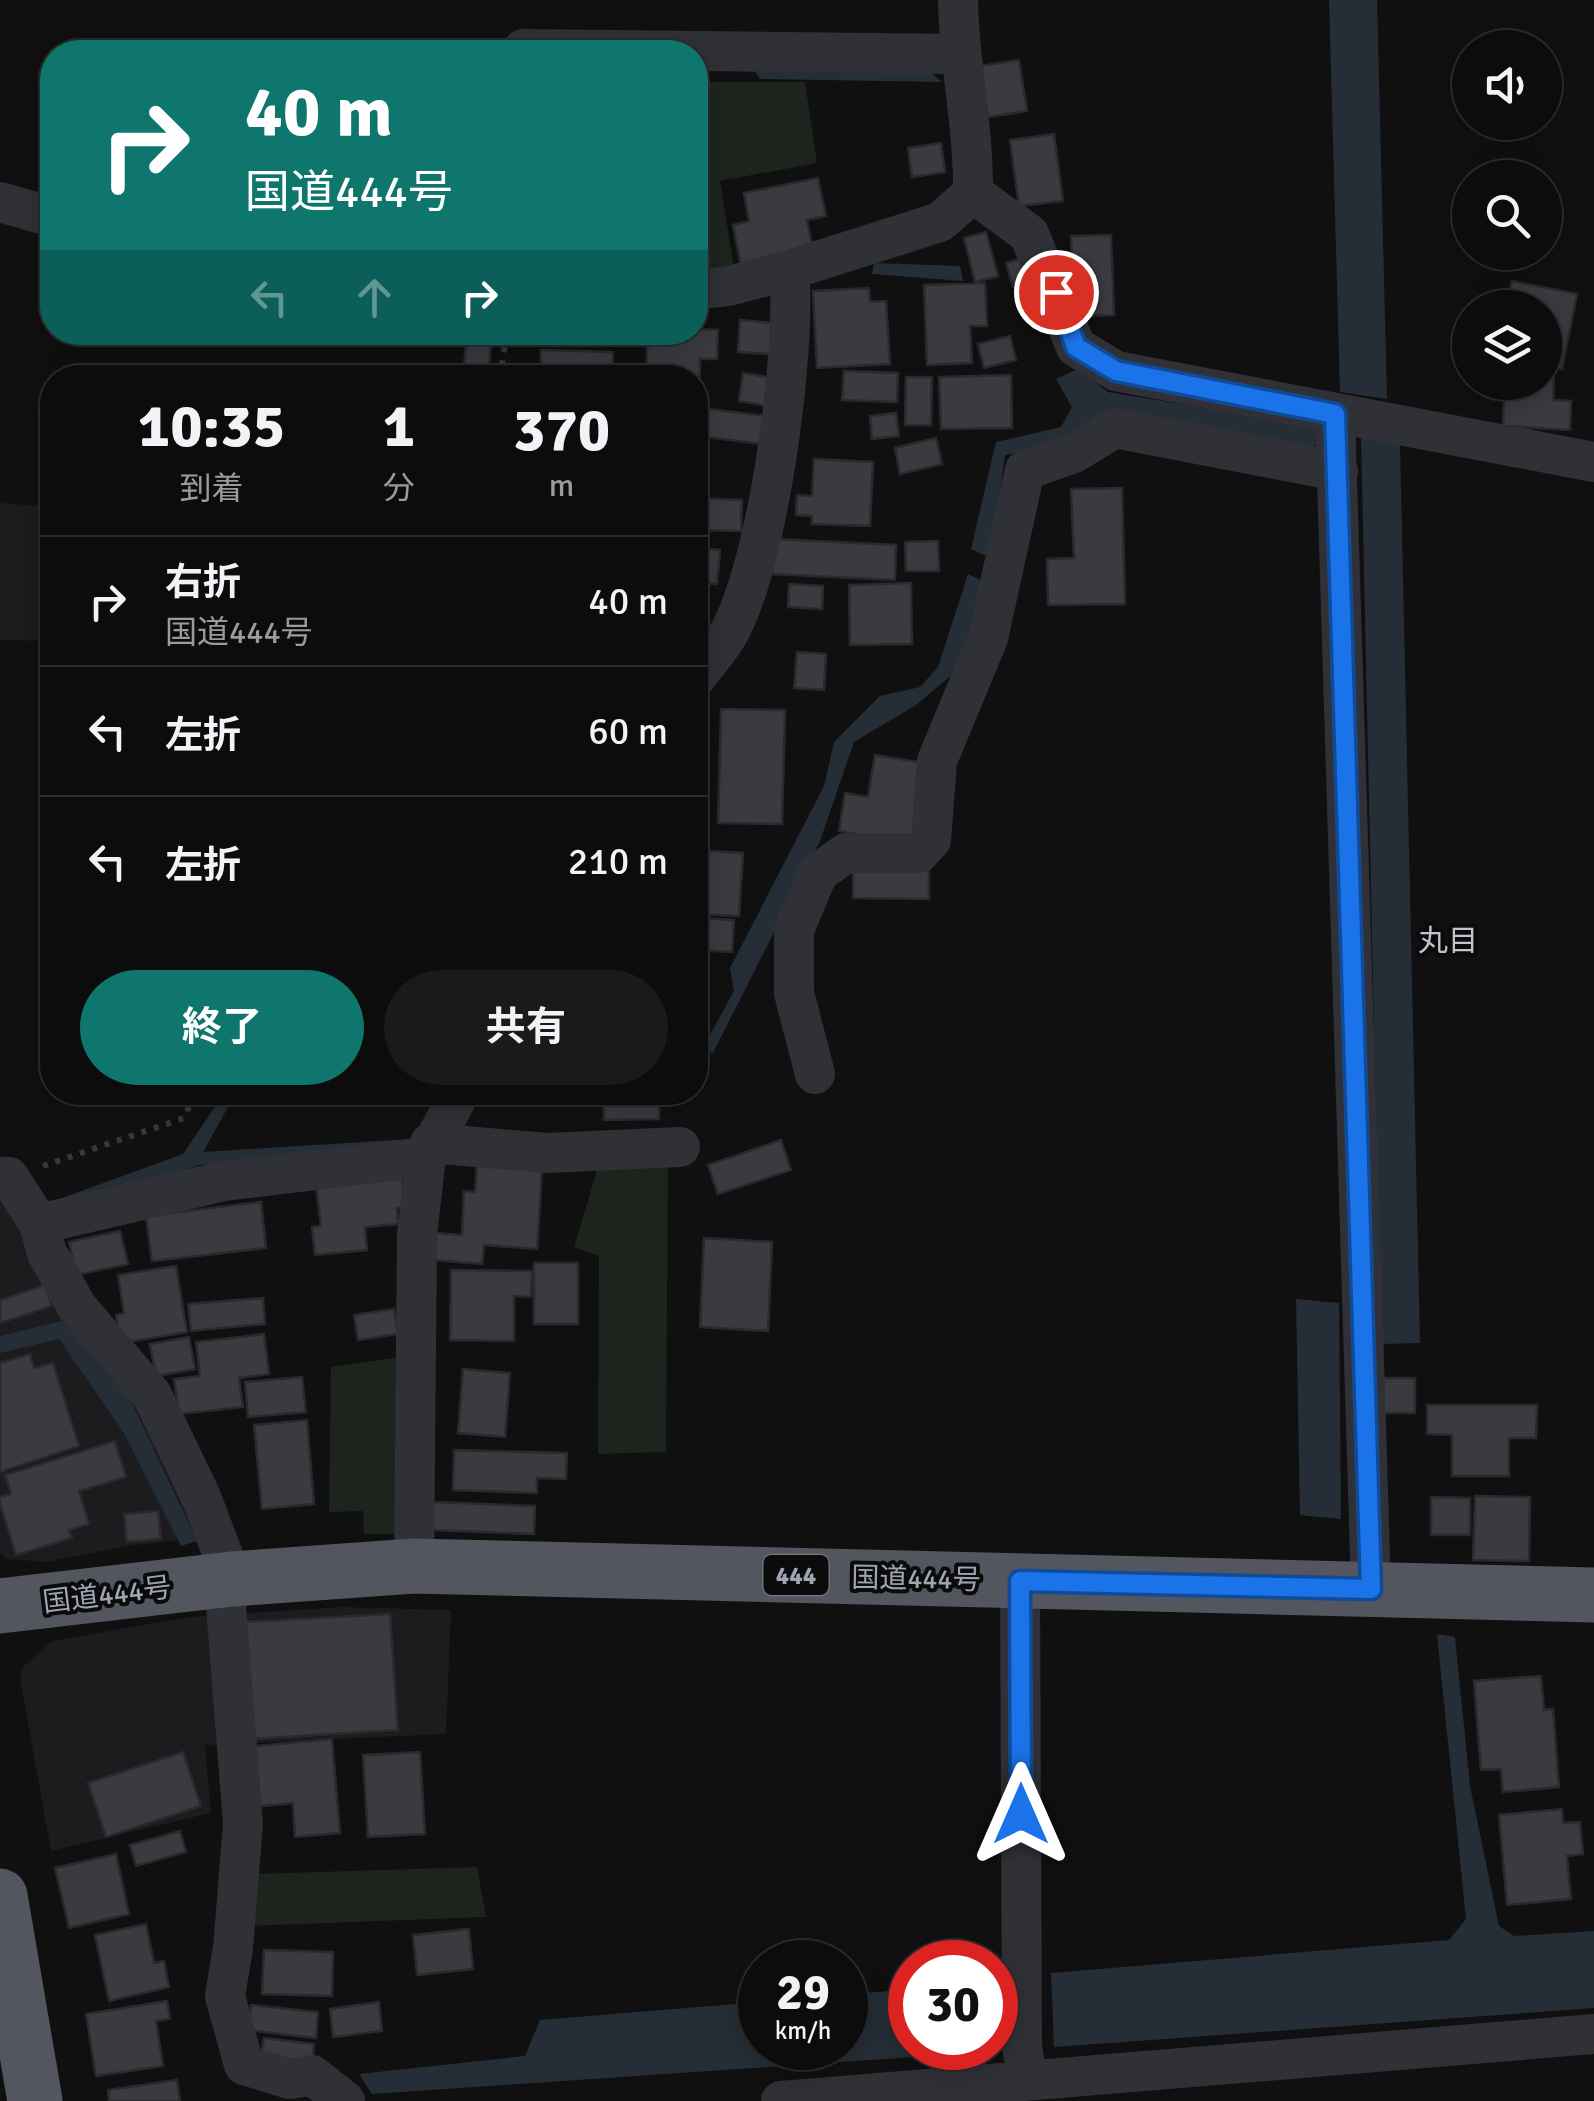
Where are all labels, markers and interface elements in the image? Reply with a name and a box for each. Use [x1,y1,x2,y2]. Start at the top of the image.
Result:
map controls [1452,30,1562,400]
button: sound [1452,30,1562,140]
text: 40 m [245,69,393,155]
icon: right [80,80,210,210]
button: search [1452,160,1562,270]
text: 国道444号 [245,165,453,220]
pin [1014,250,1099,335]
icon: arrive [1029,265,1084,320]
icon: left [242,270,297,325]
icon: ahead [347,270,402,325]
icon: right [452,270,507,325]
button: layers [1452,290,1562,400]
text: 10:35 [138,390,285,464]
text: 1 [383,390,415,464]
text: 370 [513,394,610,468]
text: m [549,466,574,505]
text: 到着 [179,469,243,508]
text: 分 [383,469,415,508]
text: 右折 [165,559,241,606]
icon: right [80,574,135,629]
text: 40 m [588,578,668,625]
text: 国道444号 [165,613,313,652]
icon: left [80,704,135,759]
text: 60 m [588,708,668,755]
text: 左折 [165,712,241,759]
icon: left [80,834,135,889]
text: 210 m [568,838,668,885]
text: 左折 [165,842,241,889]
district label: 丸目 [1418,923,1478,960]
button: 終了 [80,970,364,1085]
button: 共有 [384,970,668,1085]
road number: 444 [764,1555,828,1595]
street label: 国道444号 [851,1561,981,1597]
street label: 国道444号 [41,1570,173,1620]
position arrow [969,1762,1073,1866]
speed limit sign: 30 [888,1940,1018,2070]
text: 29 [776,1962,830,2024]
text: km/h [775,2015,831,2046]

